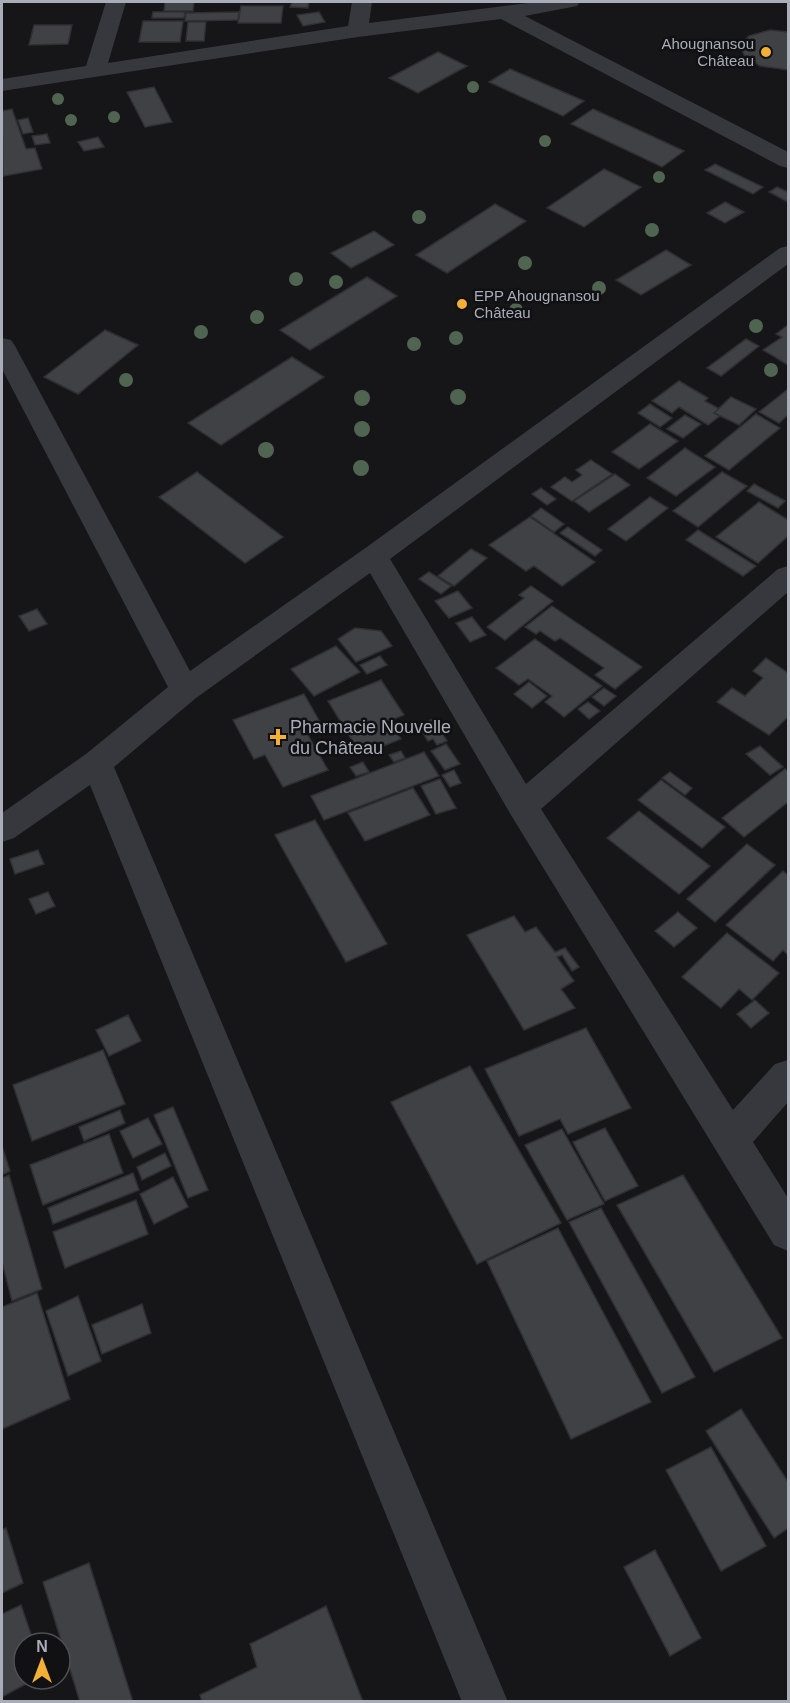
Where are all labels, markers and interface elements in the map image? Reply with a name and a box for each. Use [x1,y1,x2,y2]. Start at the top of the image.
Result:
place label: Ahougnansou Château [661,35,754,69]
marker: Ahougnansou Château [759,45,773,59]
place label: EPP Ahougnansou Château [474,287,600,321]
marker: EPP Ahougnansou Château [455,297,469,311]
place label: Pharmacie Nouvelle du Château [290,717,451,758]
marker: Pharmacie Nouvelle du Château [271,730,285,744]
north arrow [12,1631,72,1691]
text: N [36,1638,48,1655]

